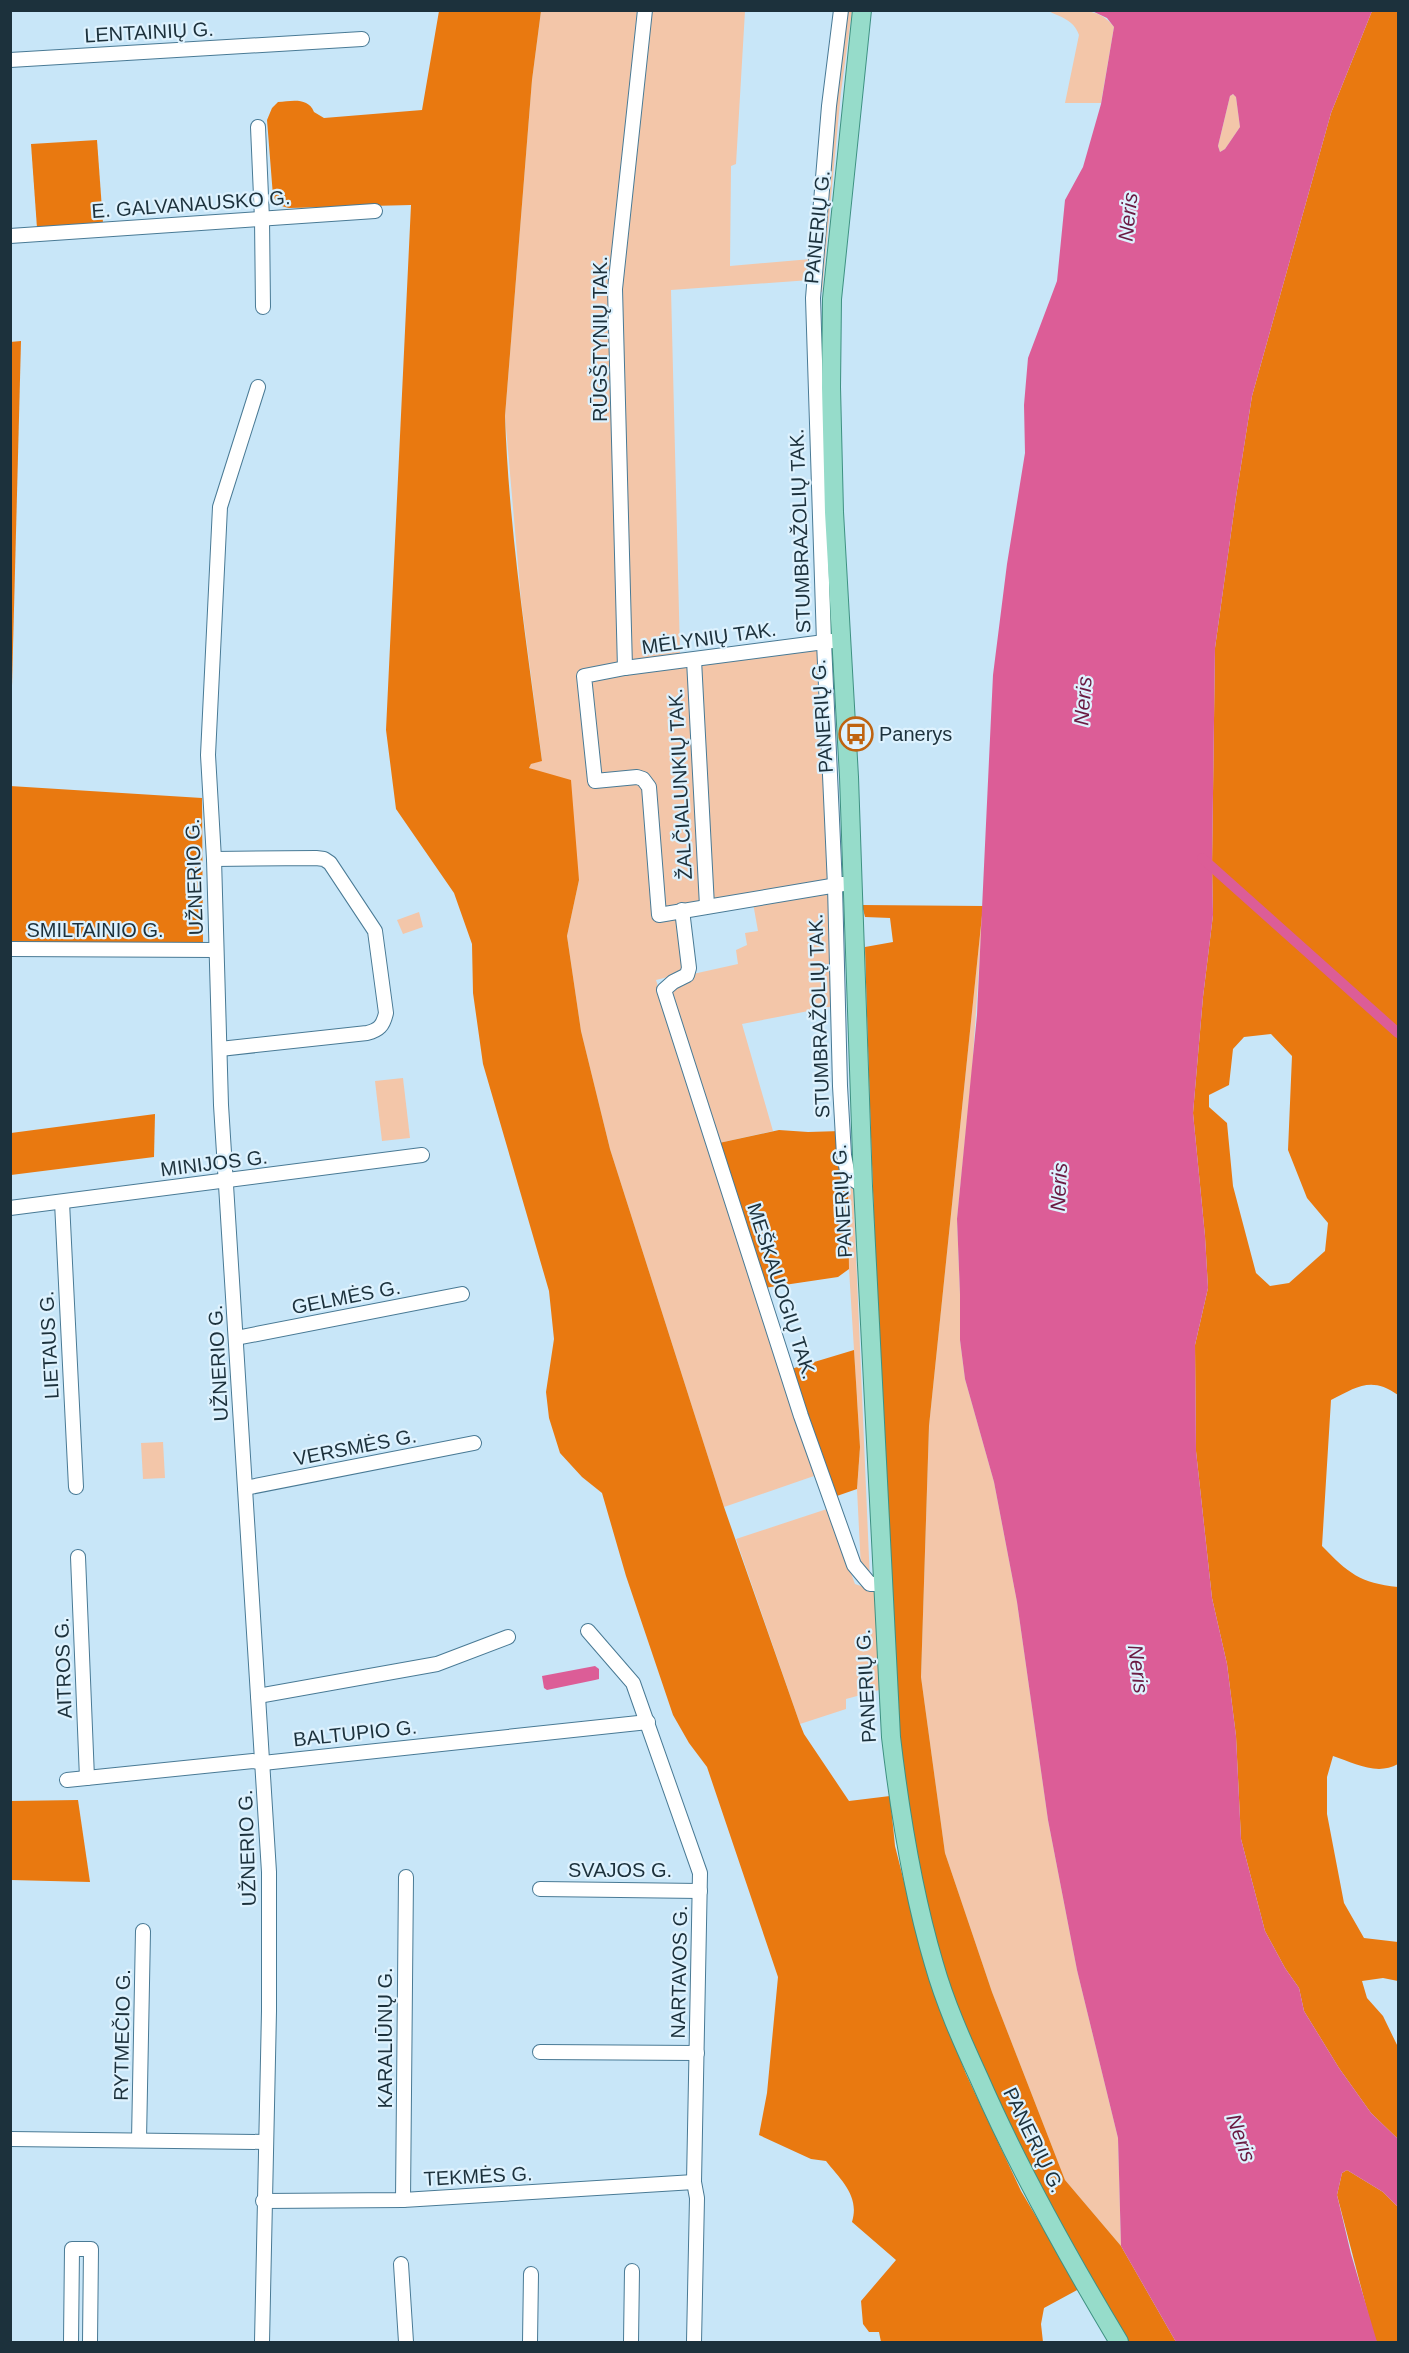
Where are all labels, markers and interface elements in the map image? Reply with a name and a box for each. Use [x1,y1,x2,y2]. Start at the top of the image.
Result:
street label: LENTAINIŲ G. [84,18,214,46]
street label: PANERIŲ G. [800,169,834,285]
street label: E. GALVANAUSKO G. [91,186,291,222]
water label: Neris [1114,191,1142,243]
street label: RŪGŠTYNIŲ TAK. [589,256,611,422]
street label: STUMBRAŽOLIŲ TAK. [785,428,815,634]
street label: MĖLYNIŲ TAK. [640,618,778,658]
street label: PANERIŲ G. [807,658,837,774]
water label: Neris [1069,675,1096,726]
street label: ŽALČIALUNKIŲ TAK. [664,688,696,880]
bus stop icon: Panerys [838,716,874,752]
place label: Panerys [879,723,952,745]
street label: UŽNERIO G. [181,818,207,936]
street label: STUMBRAŽOLIŲ TAK. [804,913,834,1119]
street label: SMILTAINIO G. [26,919,164,941]
street label: PANERIŲ G. [828,1143,856,1259]
street label: MINIJOS G. [159,1146,269,1180]
water label: Neris [1046,1161,1071,1212]
street label: MEŠKAUOGIŲ TAK. [743,1200,821,1382]
street label: GELMĖS G. [290,1276,402,1318]
street label: LIETAUS G. [35,1290,63,1400]
street label: UŽNERIO G. [204,1304,232,1422]
street label: VERSMĖS G. [292,1424,418,1470]
street label: AITROS G. [50,1617,76,1719]
street label: PANERIŲ G. [852,1628,880,1744]
water label: Neris [1124,1643,1153,1695]
street label: BALTUPIO G. [292,1716,418,1750]
street label: UŽNERIO G. [234,1789,260,1907]
street label: SVAJOS G. [568,1859,672,1881]
street label: NARTAVOS G. [667,1905,691,2039]
street label: KARALIŪNŲ G. [374,1967,396,2109]
street label: RYTMEČIO G. [110,1969,134,2101]
street label: PANERIŲ G. [999,2084,1069,2196]
water label: Neris [1222,2111,1261,2165]
street label: TEKMĖS G. [423,2162,533,2190]

